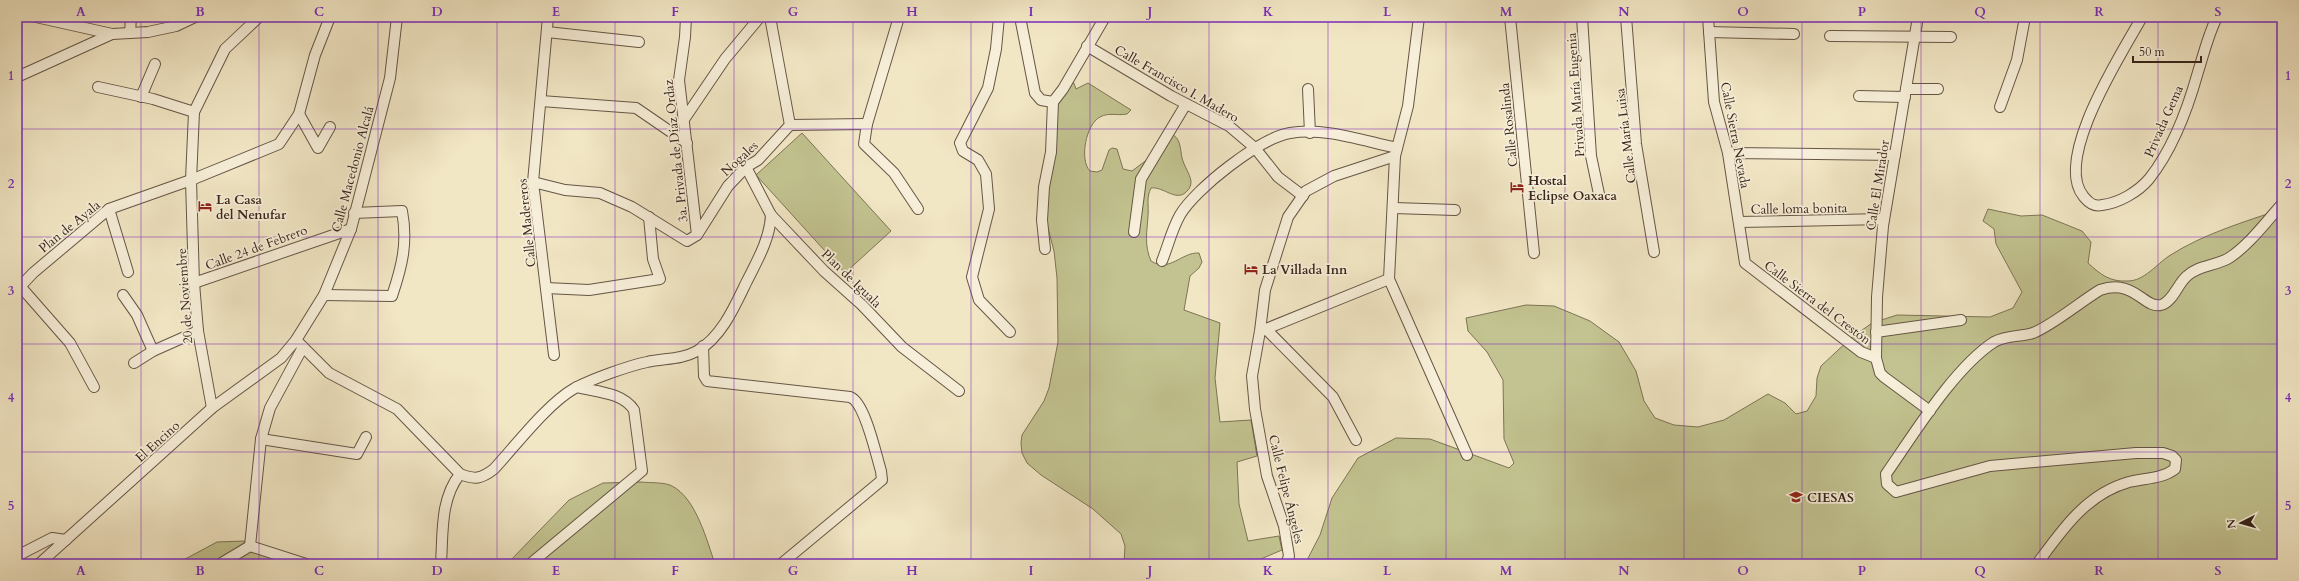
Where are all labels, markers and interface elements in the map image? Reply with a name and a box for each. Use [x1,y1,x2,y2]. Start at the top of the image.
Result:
text: A [76,3,86,21]
text: B [195,3,205,21]
text: C [314,3,324,21]
text: D [431,3,443,21]
text: E [552,3,560,21]
text: F [671,3,679,21]
text: G [788,3,799,21]
text: H [906,3,918,21]
text: I [1028,3,1034,21]
text: J [1146,3,1153,21]
text: K [1263,3,1274,21]
text: L [1383,3,1392,21]
text: M [1500,3,1513,21]
text: N [1618,3,1630,21]
text: O [1737,3,1749,21]
text: P [1858,3,1866,21]
text: Q [1974,3,1986,21]
text: R [2094,3,2104,21]
text: S [2215,3,2222,21]
street label: Privada María Eugenia [1563,32,1589,158]
scale bar [2133,38,2201,64]
street label: Calle Francisco I. Madero [1111,41,1242,127]
text: 50 m [2139,44,2166,60]
text: 1 [8,67,14,85]
text: 1 [2285,67,2291,85]
street label: 3a. Privada de Díaz Ordaz [660,79,692,223]
street label: Calle Sierra Nevada [1716,80,1754,190]
street label: Calle Rosalinda [1496,82,1522,168]
street label: Privada Gema [2140,82,2188,160]
street label: Calle María Luisa [1611,87,1641,184]
street label: Calle Macedonio Alcalá [327,104,379,234]
street label: Nogales [717,137,762,181]
street label: Calle El Mirador [1862,138,1894,232]
place label: Hostal Eclipse Oaxaca [1528,172,1617,205]
text: 2 [8,175,15,193]
text: 2 [2285,175,2292,193]
street label: Calle Madereros [513,178,541,268]
hotel icon: Hostal Eclipse Oaxaca [1509,179,1525,195]
place label: La Casa del Nenufar [216,191,287,224]
street label: Plan de Ayala [35,196,105,257]
hotel icon: La Casa del Nenufar [197,198,213,214]
street label: Calle loma bonita [1750,199,1848,219]
street label: Calle 24 de Febrero [203,221,310,275]
street label: Plan de Iguala [817,245,886,312]
street label: 20 de Noviembre [173,247,197,344]
street label: Calle Sierra del Crestón [1760,257,1875,349]
hotel icon: La Villada Inn [1243,261,1259,277]
place label: La Villada Inn [1262,261,1348,279]
text: 3 [8,282,15,300]
text: 3 [2285,282,2292,300]
text: 4 [8,389,15,407]
text: 4 [2285,389,2292,407]
street label: El Encino [131,417,184,467]
street label: Calle Felipe Ángeles [1264,433,1308,546]
school or university icon: CIESAS [1788,489,1804,505]
place label: CIESAS [1807,489,1854,507]
text: 5 [8,497,14,515]
text: 5 [2285,497,2291,515]
north arrow [2221,503,2261,543]
text: N [2224,518,2240,530]
text: A [76,562,86,580]
text: B [195,562,205,580]
text: C [314,562,324,580]
text: D [431,562,443,580]
text: E [552,562,560,580]
text: F [671,562,679,580]
text: G [788,562,799,580]
text: H [906,562,918,580]
text: I [1028,562,1034,580]
text: J [1146,562,1153,580]
text: K [1263,562,1274,580]
text: L [1383,562,1392,580]
text: M [1500,562,1513,580]
text: N [1618,562,1630,580]
text: O [1737,562,1749,580]
text: P [1858,562,1866,580]
text: Q [1974,562,1986,580]
text: R [2094,562,2104,580]
text: S [2215,562,2222,580]

